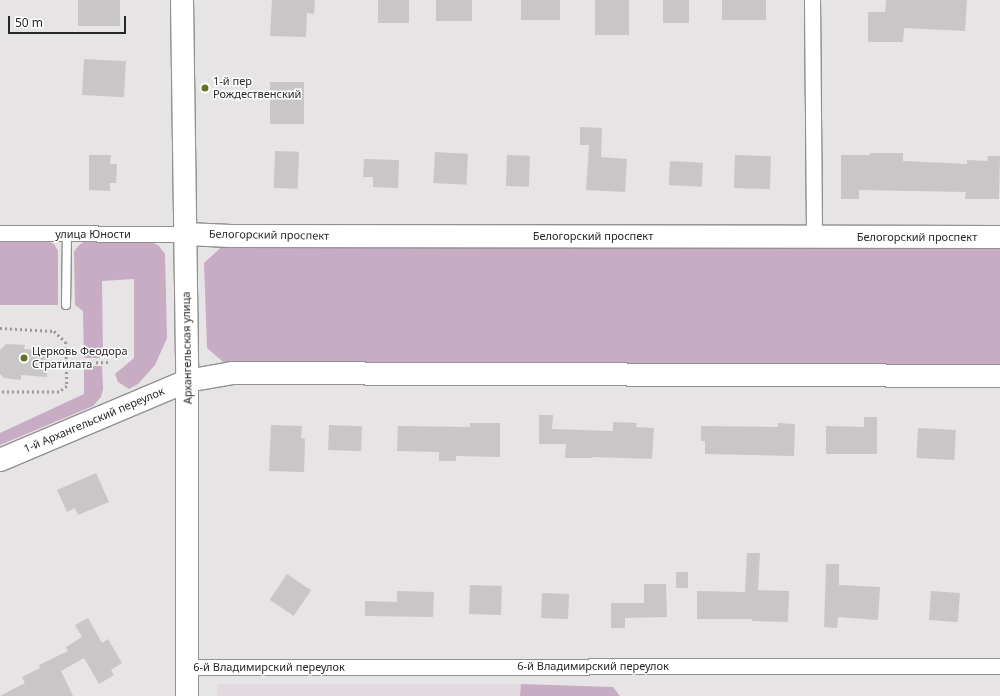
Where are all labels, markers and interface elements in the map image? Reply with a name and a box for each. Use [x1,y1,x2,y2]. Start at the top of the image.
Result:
scale bar [10,8,128,34]
text: 50 m [15,14,43,31]
place label: 1-й пер Рождественский [213,75,301,101]
marker: 1-й пер Рождественский [200,83,210,93]
street label: улица Юности [55,227,131,241]
street label: Белогорский проспект [209,227,329,243]
street label: Белогорский проспект [533,229,653,243]
street label: Белогорский проспект [857,230,977,244]
street label: Архангельская улица [179,292,195,404]
place label: Церковь Феодора Стратилата [32,345,128,371]
marker: Церковь Феодора Стратилата [19,353,29,363]
street label: 1-й Архангельский переулок [22,384,166,456]
street label: 6-й Владимирский переулок [517,659,669,673]
street label: 6-й Владимирский переулок [193,660,345,674]

